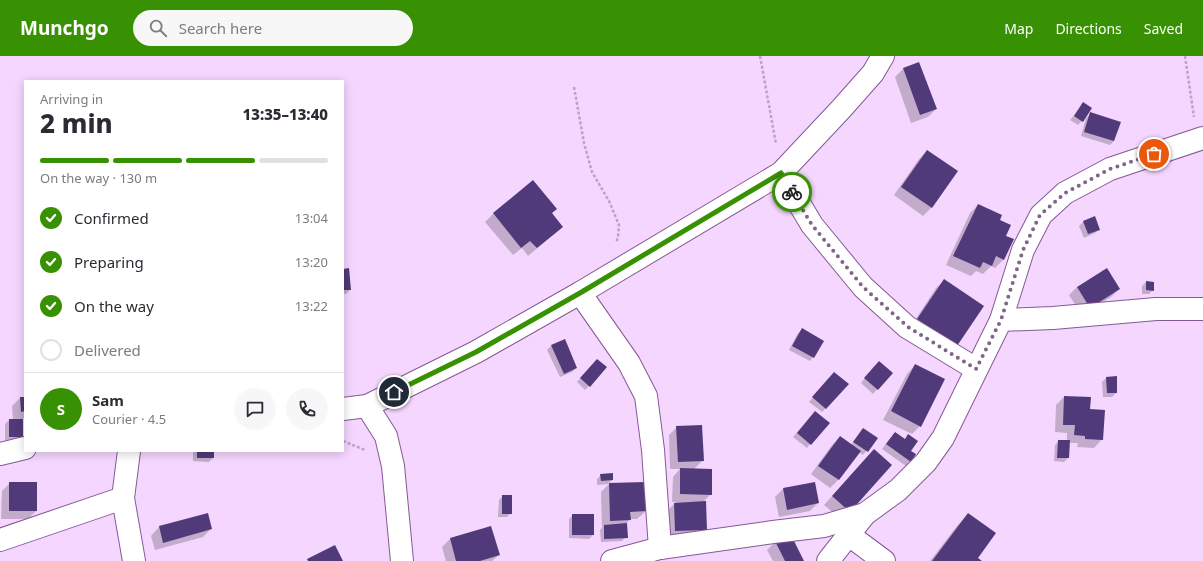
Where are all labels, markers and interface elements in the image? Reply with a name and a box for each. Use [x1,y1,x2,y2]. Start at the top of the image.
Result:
search box [133,10,413,46]
text: Munchgo [20,15,109,41]
icon: search [147,17,169,39]
text: Search here [179,18,262,38]
text: Map [1004,19,1033,38]
text: Directions [1055,19,1122,38]
text: Saved [1144,19,1183,38]
text: Arriving in [40,90,103,108]
text: 13:35–13:40 [243,104,328,124]
text: 2 min [40,105,113,141]
pin [1137,137,1171,171]
icon: bag [1143,143,1165,165]
text: On the way · 130 m [40,169,157,187]
courier [772,172,812,212]
icon: bike [781,181,803,203]
icon: check [40,207,62,229]
text: Confirmed [74,208,149,228]
text: 13:04 [295,209,328,227]
icon: check [40,251,62,273]
text: Preparing [74,252,144,272]
text: 13:20 [295,253,328,271]
icon: check [40,295,62,317]
text: On the way [74,296,154,316]
text: 13:22 [295,297,328,315]
text: Delivered [74,340,141,360]
pin [377,375,411,409]
icon: home [383,381,405,403]
button: chat [234,388,276,430]
button: phone [286,388,328,430]
text: Sam [92,390,124,410]
text: S [57,399,65,419]
text: Courier · 4.5 [92,410,166,428]

